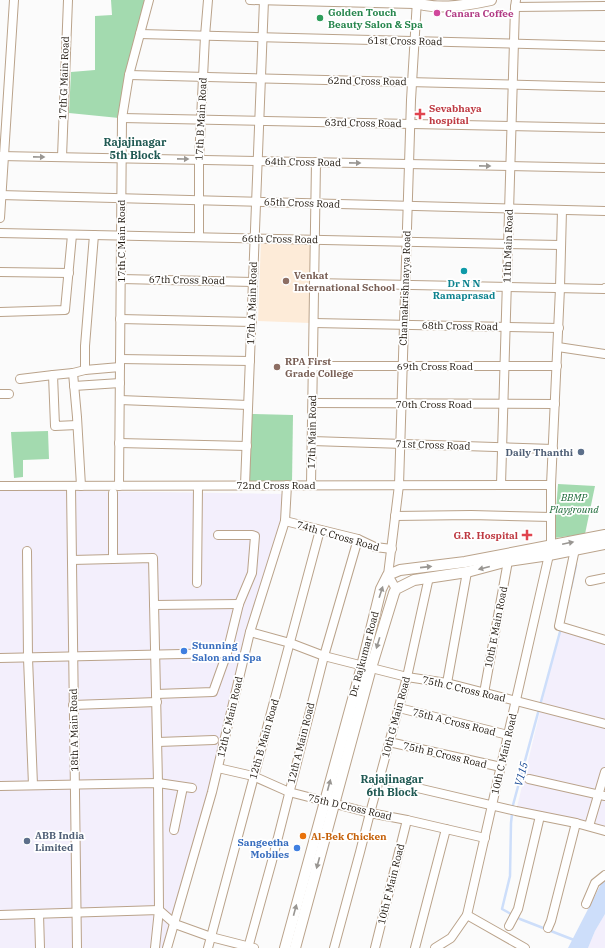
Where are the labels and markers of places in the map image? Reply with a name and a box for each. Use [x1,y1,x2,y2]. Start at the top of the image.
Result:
place label: Golden Touch Beauty Salon & Spa [328,6,423,31]
place label: Canara Coffee [445,7,514,20]
marker: Canara Coffee [432,8,442,18]
marker: Golden Touch Beauty Salon & Spa [315,13,325,23]
place label: Sevabhaya hospital [429,102,482,127]
marker: Sevabhaya hospital [414,108,426,120]
marker: Dr N N Ramaprasad [459,266,469,276]
place label: Venkat International School [294,269,395,294]
marker: Venkat International School [281,276,291,286]
place label: Dr N N Ramaprasad [433,277,496,302]
place label: RPA First Grade College [285,355,354,380]
marker: RPA First Grade College [272,362,282,372]
place label: Daily Thanthi [505,446,574,459]
marker: Daily Thanthi [576,447,586,457]
place label: G.R. Hospital [454,529,518,542]
marker: G.R. Hospital [521,529,533,541]
place label: Stunning Salon and Spa [192,639,262,664]
marker: Stunning Salon and Spa [179,646,189,656]
place label: ABB India Limited [35,829,85,854]
place label: Al-Bek Chicken [311,830,387,843]
marker: Al-Bek Chicken [298,831,308,841]
marker: ABB India Limited [22,836,32,846]
place label: Sangeetha Mobiles [238,836,289,861]
marker: Sangeetha Mobiles [292,843,302,853]

